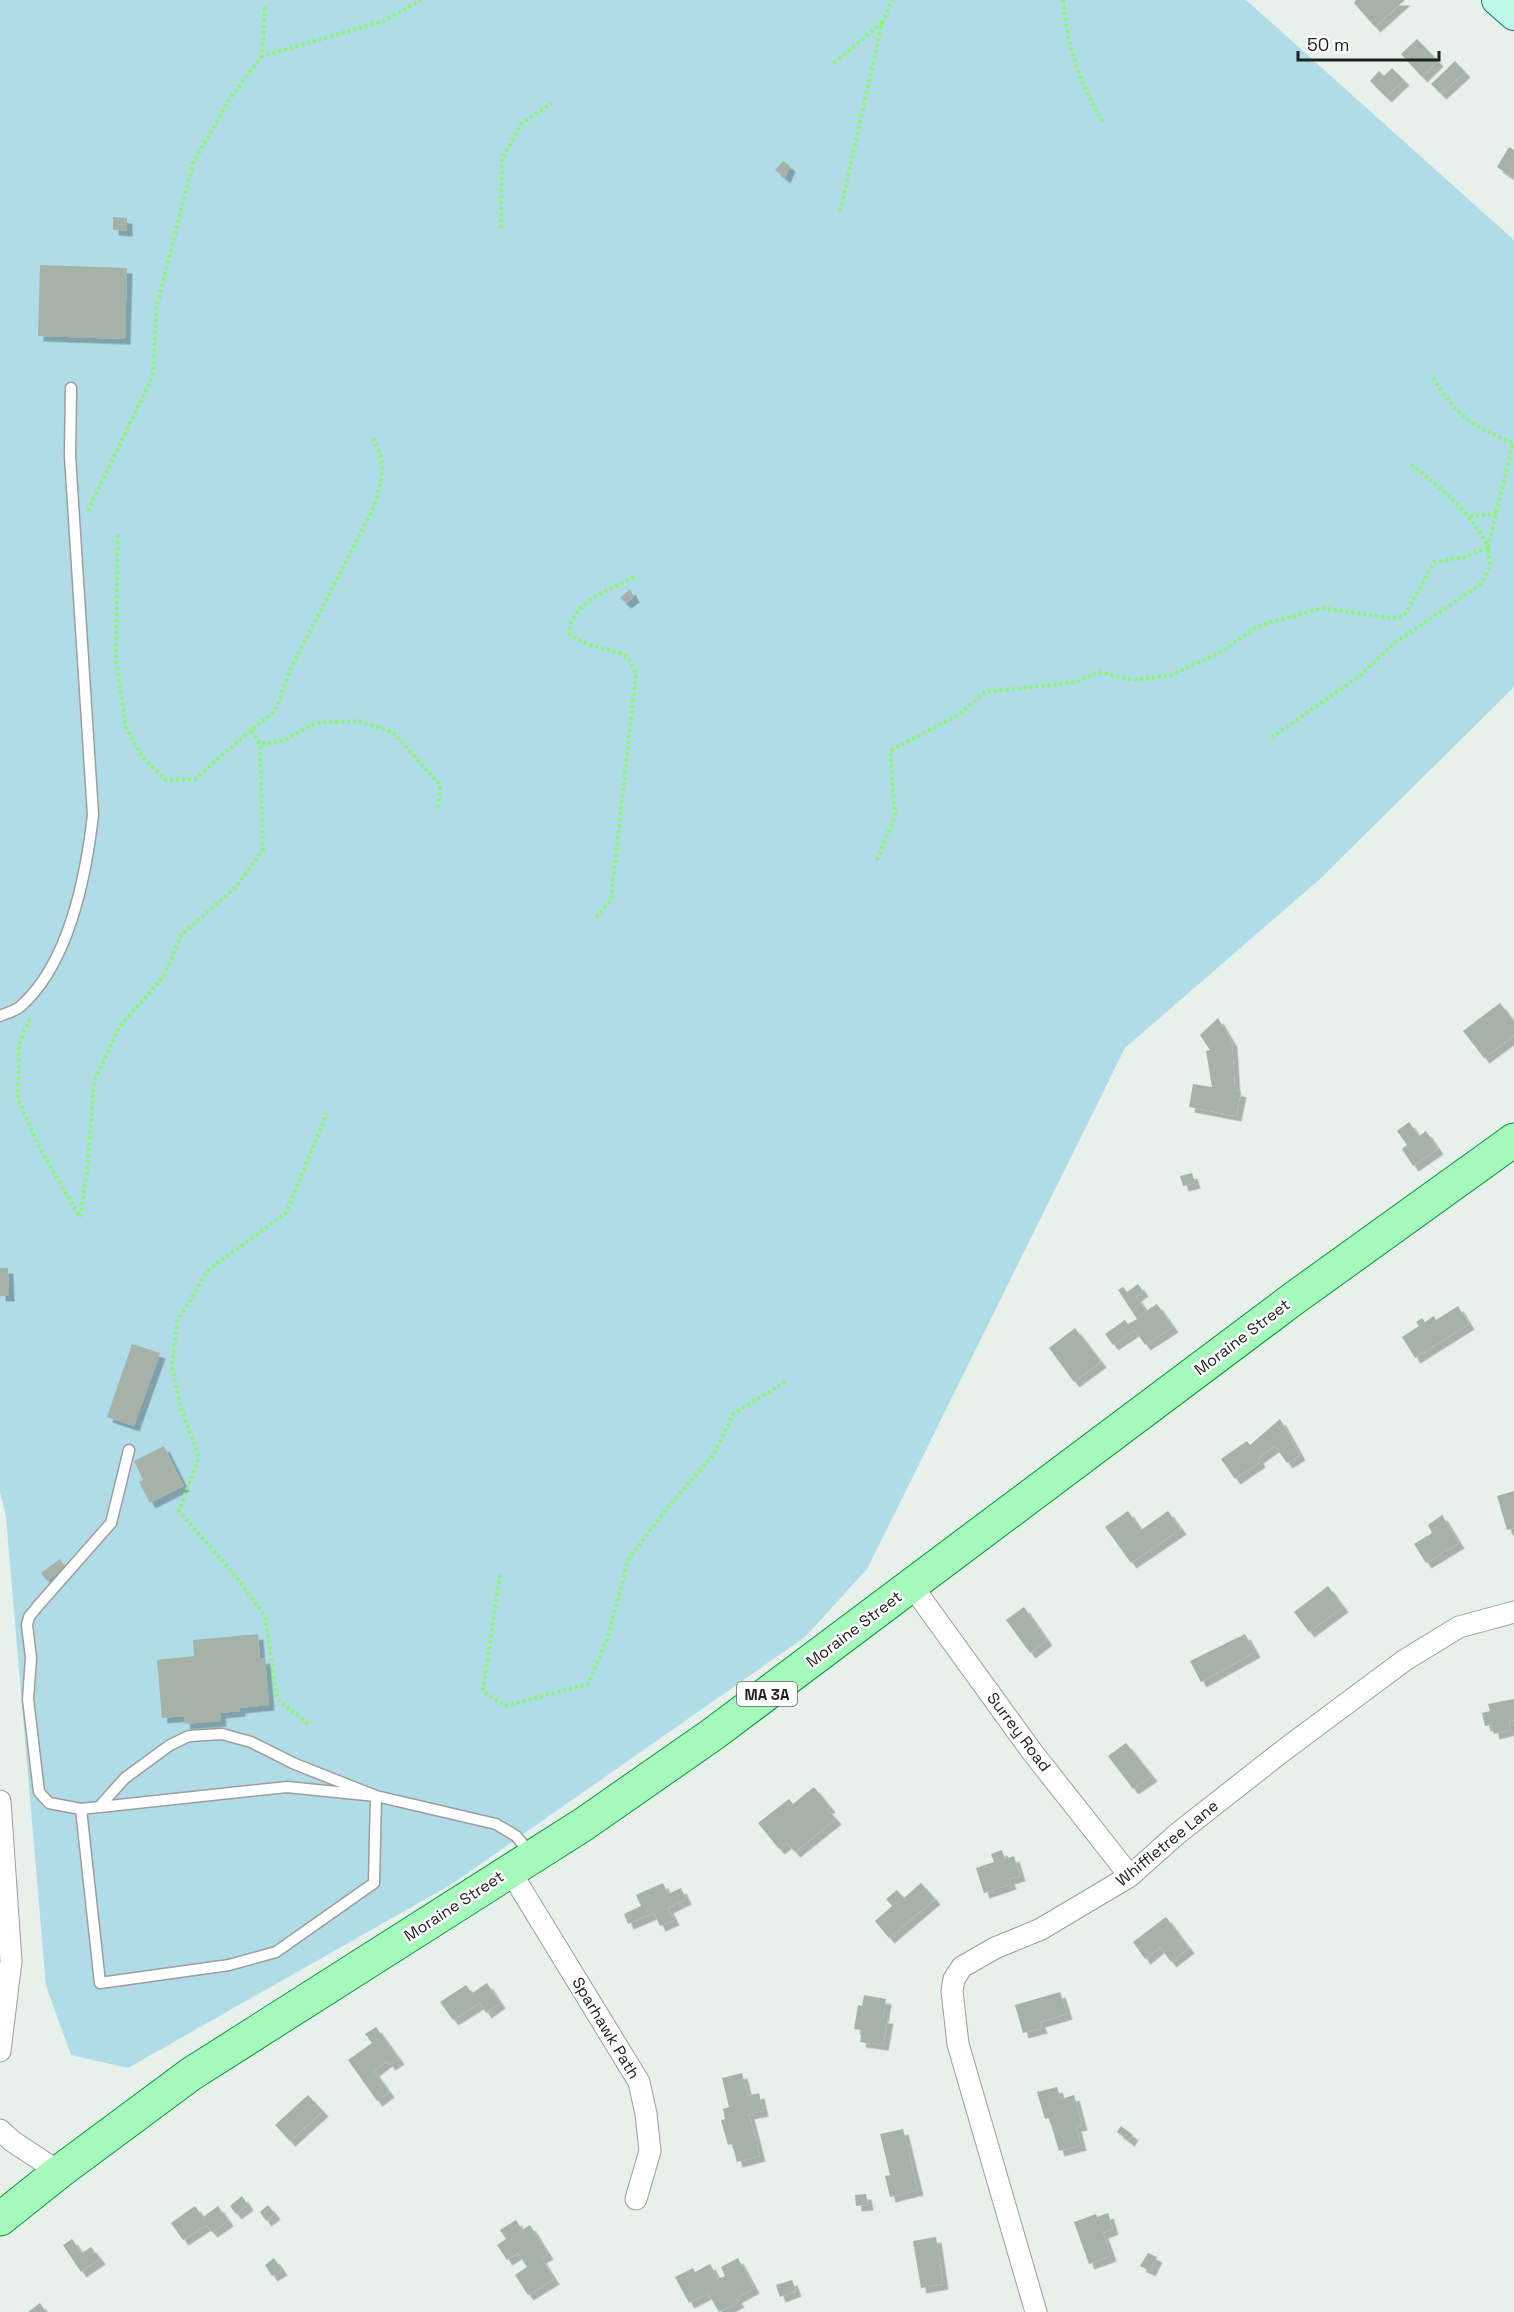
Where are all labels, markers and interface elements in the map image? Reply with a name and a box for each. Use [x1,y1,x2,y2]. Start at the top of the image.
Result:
scale bar [1298,24,1439,62]
text: 50 m [1307,33,1349,56]
street label: Moraine Street [1190,1294,1294,1380]
street label: Moraine Street [802,1586,906,1672]
road number: MA 3A [737,1682,797,1706]
street label: Surrey Road [982,1688,1056,1776]
street label: Whiffletree Lane [1111,1795,1223,1891]
street label: Moraine Street [400,1866,508,1946]
street label: Sparhawk Path [567,1973,645,2083]

